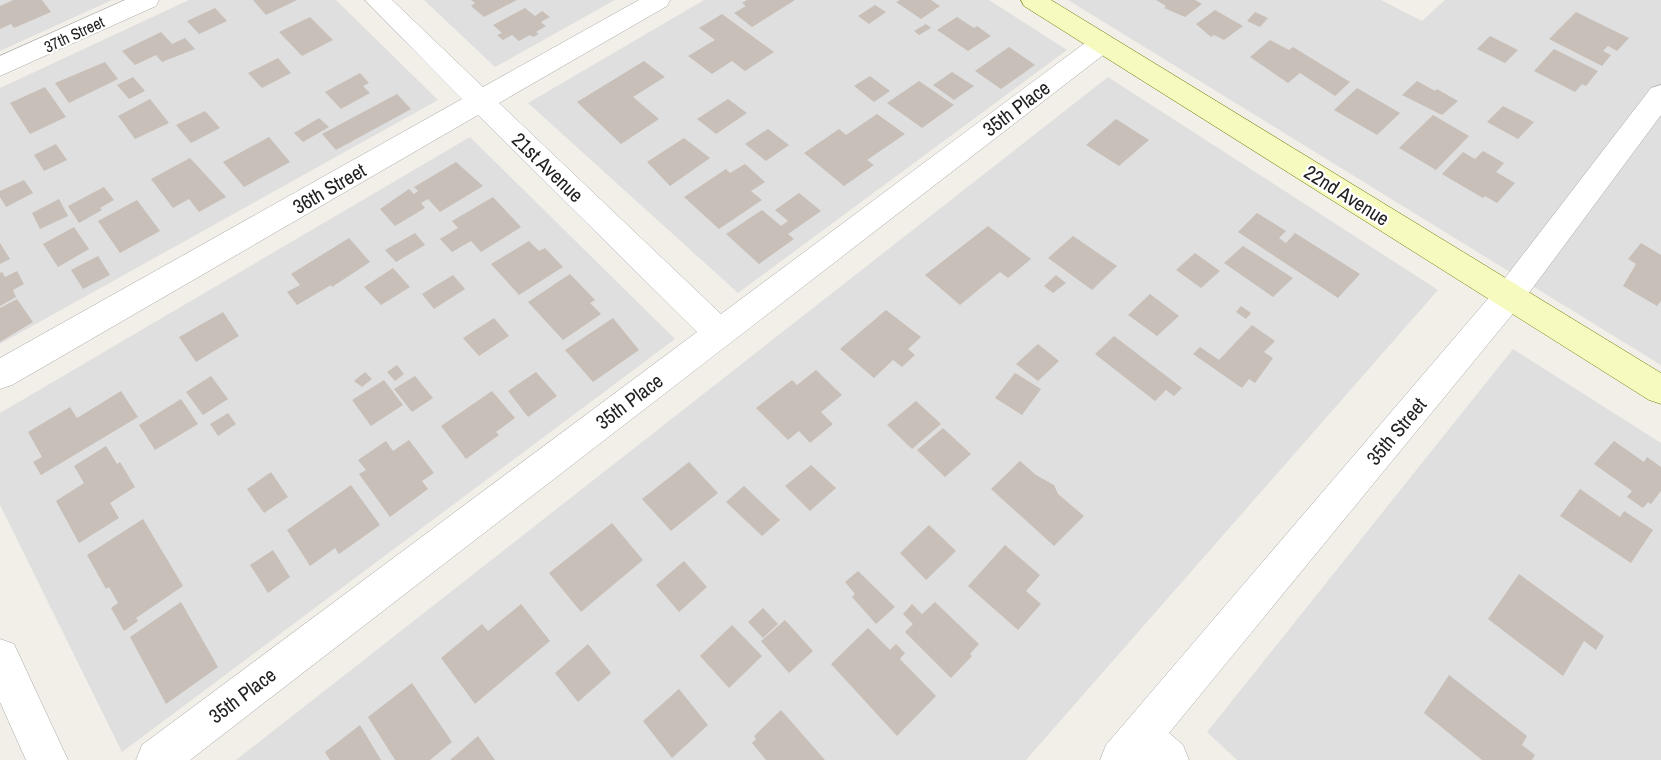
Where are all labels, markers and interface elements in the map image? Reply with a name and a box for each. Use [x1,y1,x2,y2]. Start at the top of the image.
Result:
street label: 37th Street [40,10,108,58]
street label: 35th Place [977,74,1055,142]
street label: 21st Avenue [506,126,590,208]
street label: 36th Street [288,156,371,220]
street label: 22nd Avenue [1299,158,1395,232]
street label: 35th Place [590,367,668,435]
street label: 35th Street [1360,391,1432,470]
street label: 35th Place [203,661,281,729]

